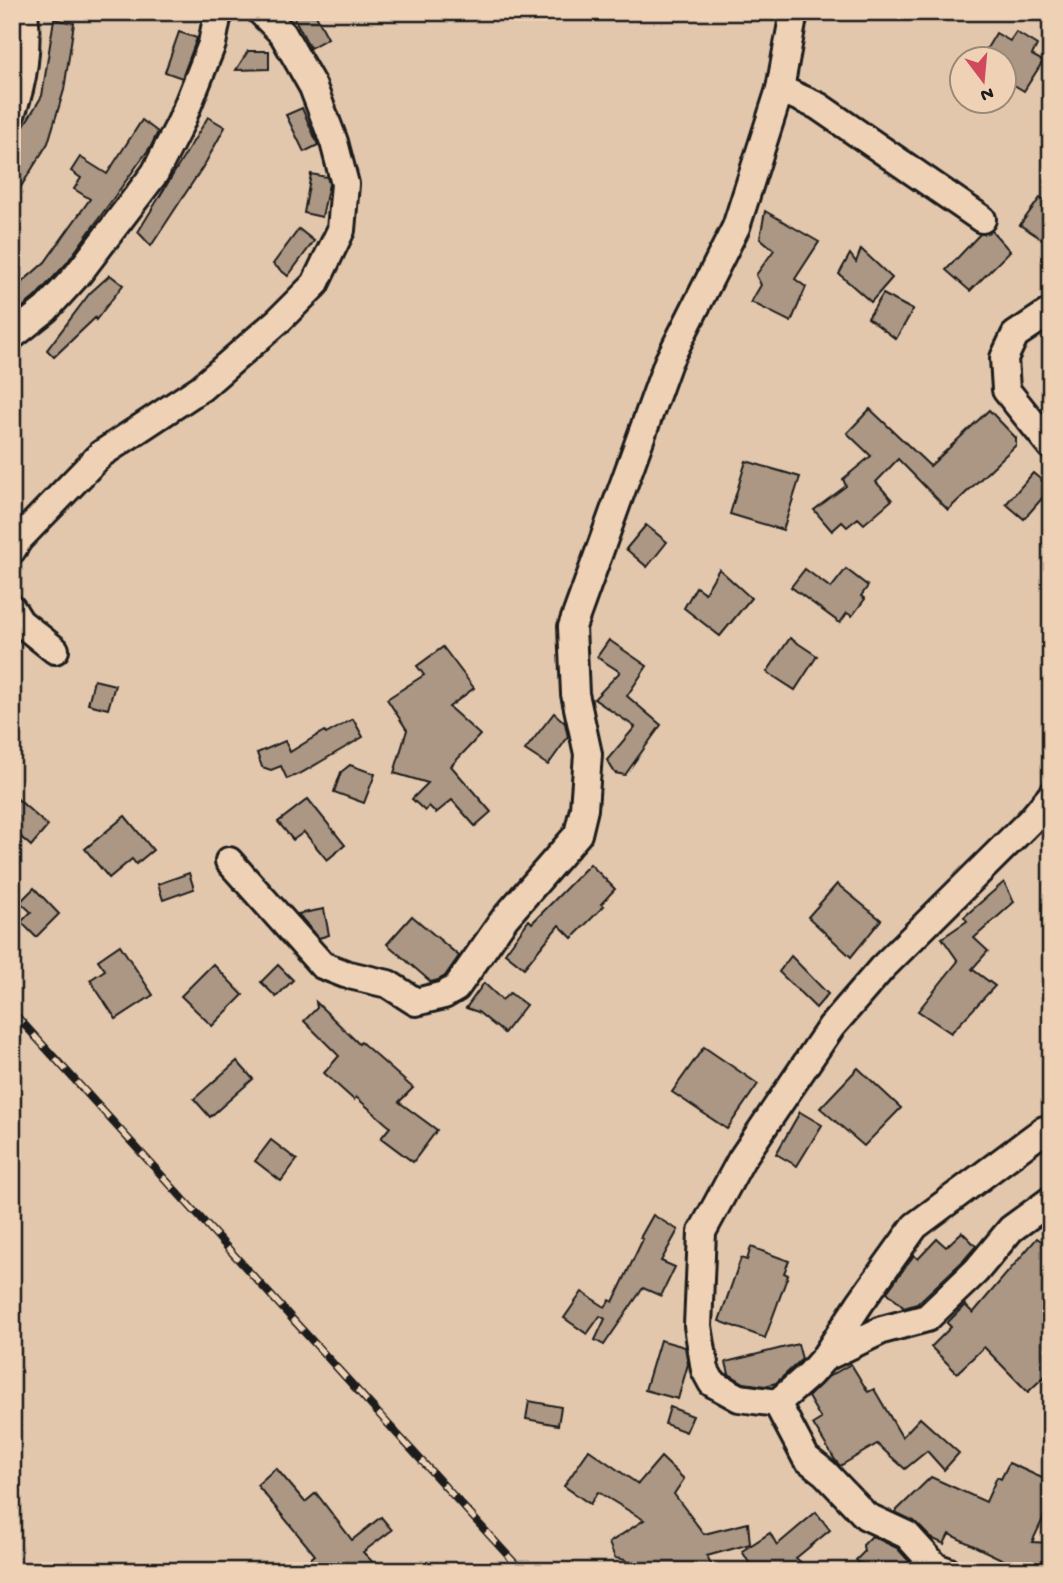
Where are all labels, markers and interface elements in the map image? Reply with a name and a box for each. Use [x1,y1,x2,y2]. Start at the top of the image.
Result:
north arrow [948,46,1018,116]
text: N [978,80,996,106]

